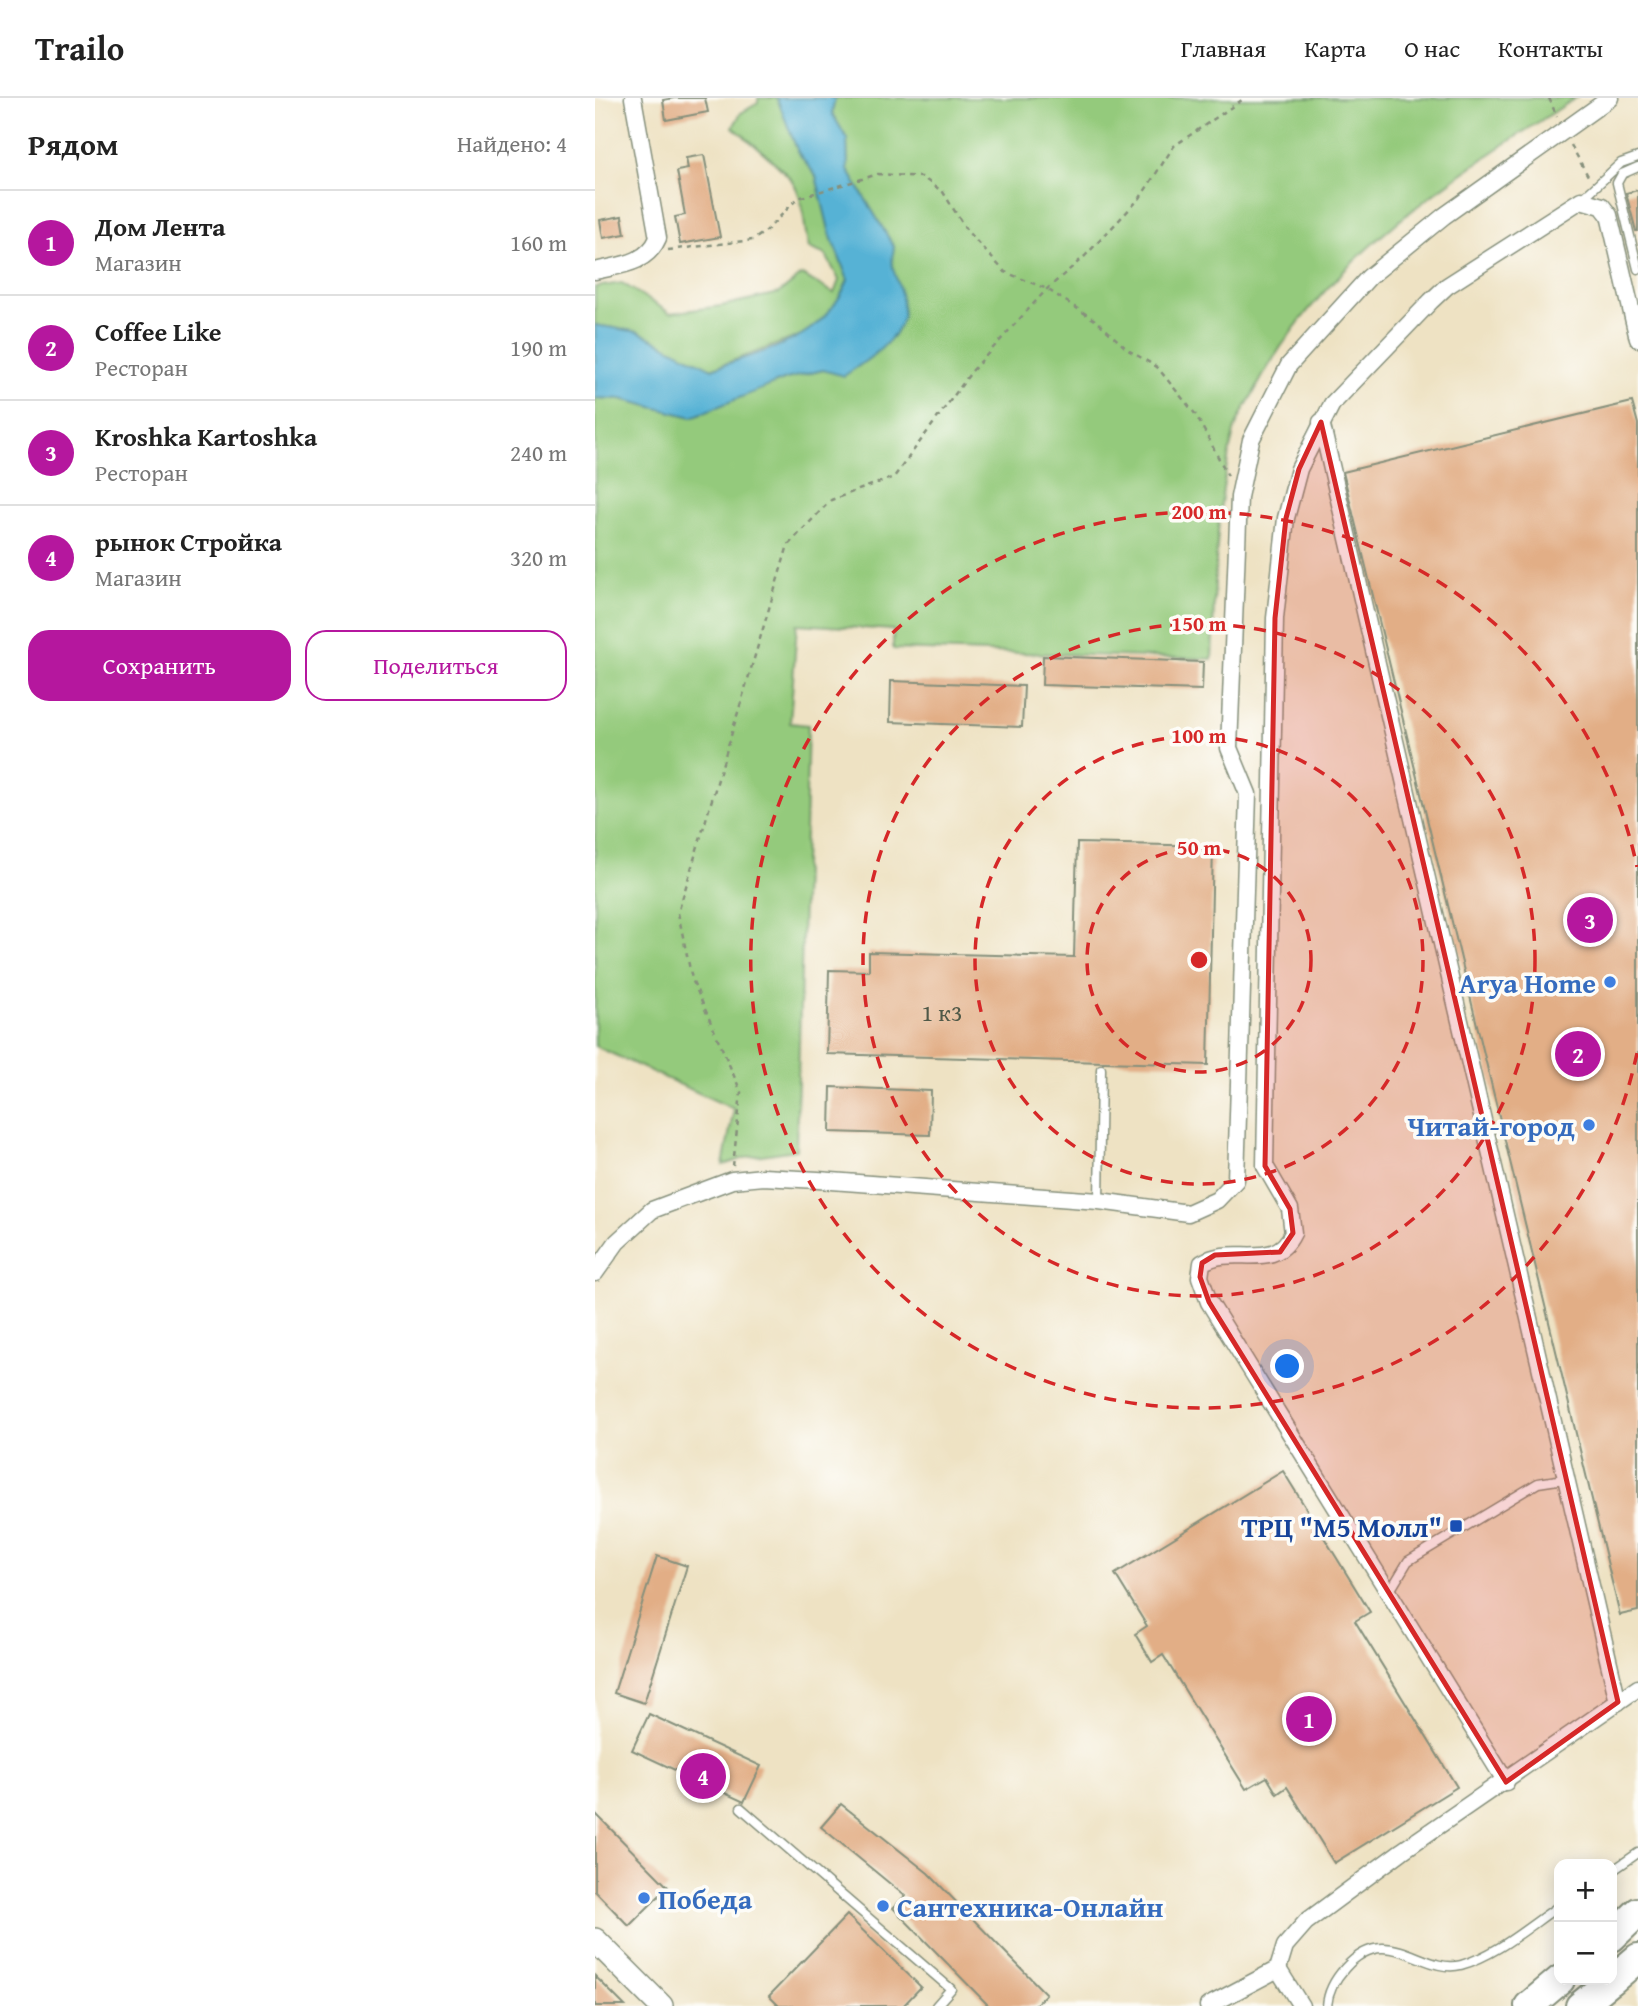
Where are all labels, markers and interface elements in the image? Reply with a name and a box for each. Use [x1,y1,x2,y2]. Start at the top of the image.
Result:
text: Trailo [35,24,124,72]
text: Главная [1181,31,1266,66]
text: Карта [1304,31,1366,66]
text: О нас [1404,31,1460,66]
text: Контакты [1498,31,1603,66]
text: Рядом [28,122,119,166]
text: Найдено: 4 [457,127,567,160]
text: Дом Лента [95,207,226,246]
text: 1 [45,226,57,259]
text: 160 m [510,226,567,259]
text: Магазин [95,246,182,279]
text: Coffee Like [95,312,222,351]
text: 2 [45,331,57,364]
text: 190 m [510,331,567,364]
text: Ресторан [95,351,188,384]
text: Kroshka Kartoshka [95,417,317,456]
text: 3 [45,436,57,469]
text: 240 m [510,436,567,469]
text: Ресторан [95,456,188,489]
text: 200 m [1171,496,1227,527]
text: рынок Стройка [95,522,282,561]
text: 4 [45,541,57,574]
text: 320 m [510,541,567,574]
text: Магазин [95,561,182,594]
text: 150 m [1171,608,1227,639]
button: Сохранить [28,630,291,701]
button: Поделиться [305,630,567,701]
text: 100 m [1171,720,1227,751]
text: 50 m [1177,832,1221,863]
pin: 3 [1567,894,1613,946]
centre of rings [1187,948,1211,972]
place label: Arya Home [1459,962,1596,1003]
marker: Arya Home [1602,974,1618,990]
house number: 1 к3 [922,995,962,1030]
pin: 2 [1555,1028,1601,1080]
place label: Читай-город [1407,1105,1575,1146]
marker: Читай-город [1581,1117,1597,1133]
your location [1270,1349,1304,1383]
place label: ТРЦ "М5 Молл" [1241,1506,1442,1547]
marker: ТРЦ "М5 Молл" [1448,1518,1464,1534]
pin: 1 [1286,1693,1332,1745]
pin: 4 [680,1750,726,1802]
map controls [1554,1859,1617,1985]
button: + [1554,1859,1617,1922]
place label: Победа [658,1878,753,1919]
place label: Сантехника-Онлайн [897,1886,1163,1927]
marker: Победа [636,1890,652,1906]
marker: Сантехника-Онлайн [875,1898,891,1914]
button: − [1554,1922,1617,1985]

